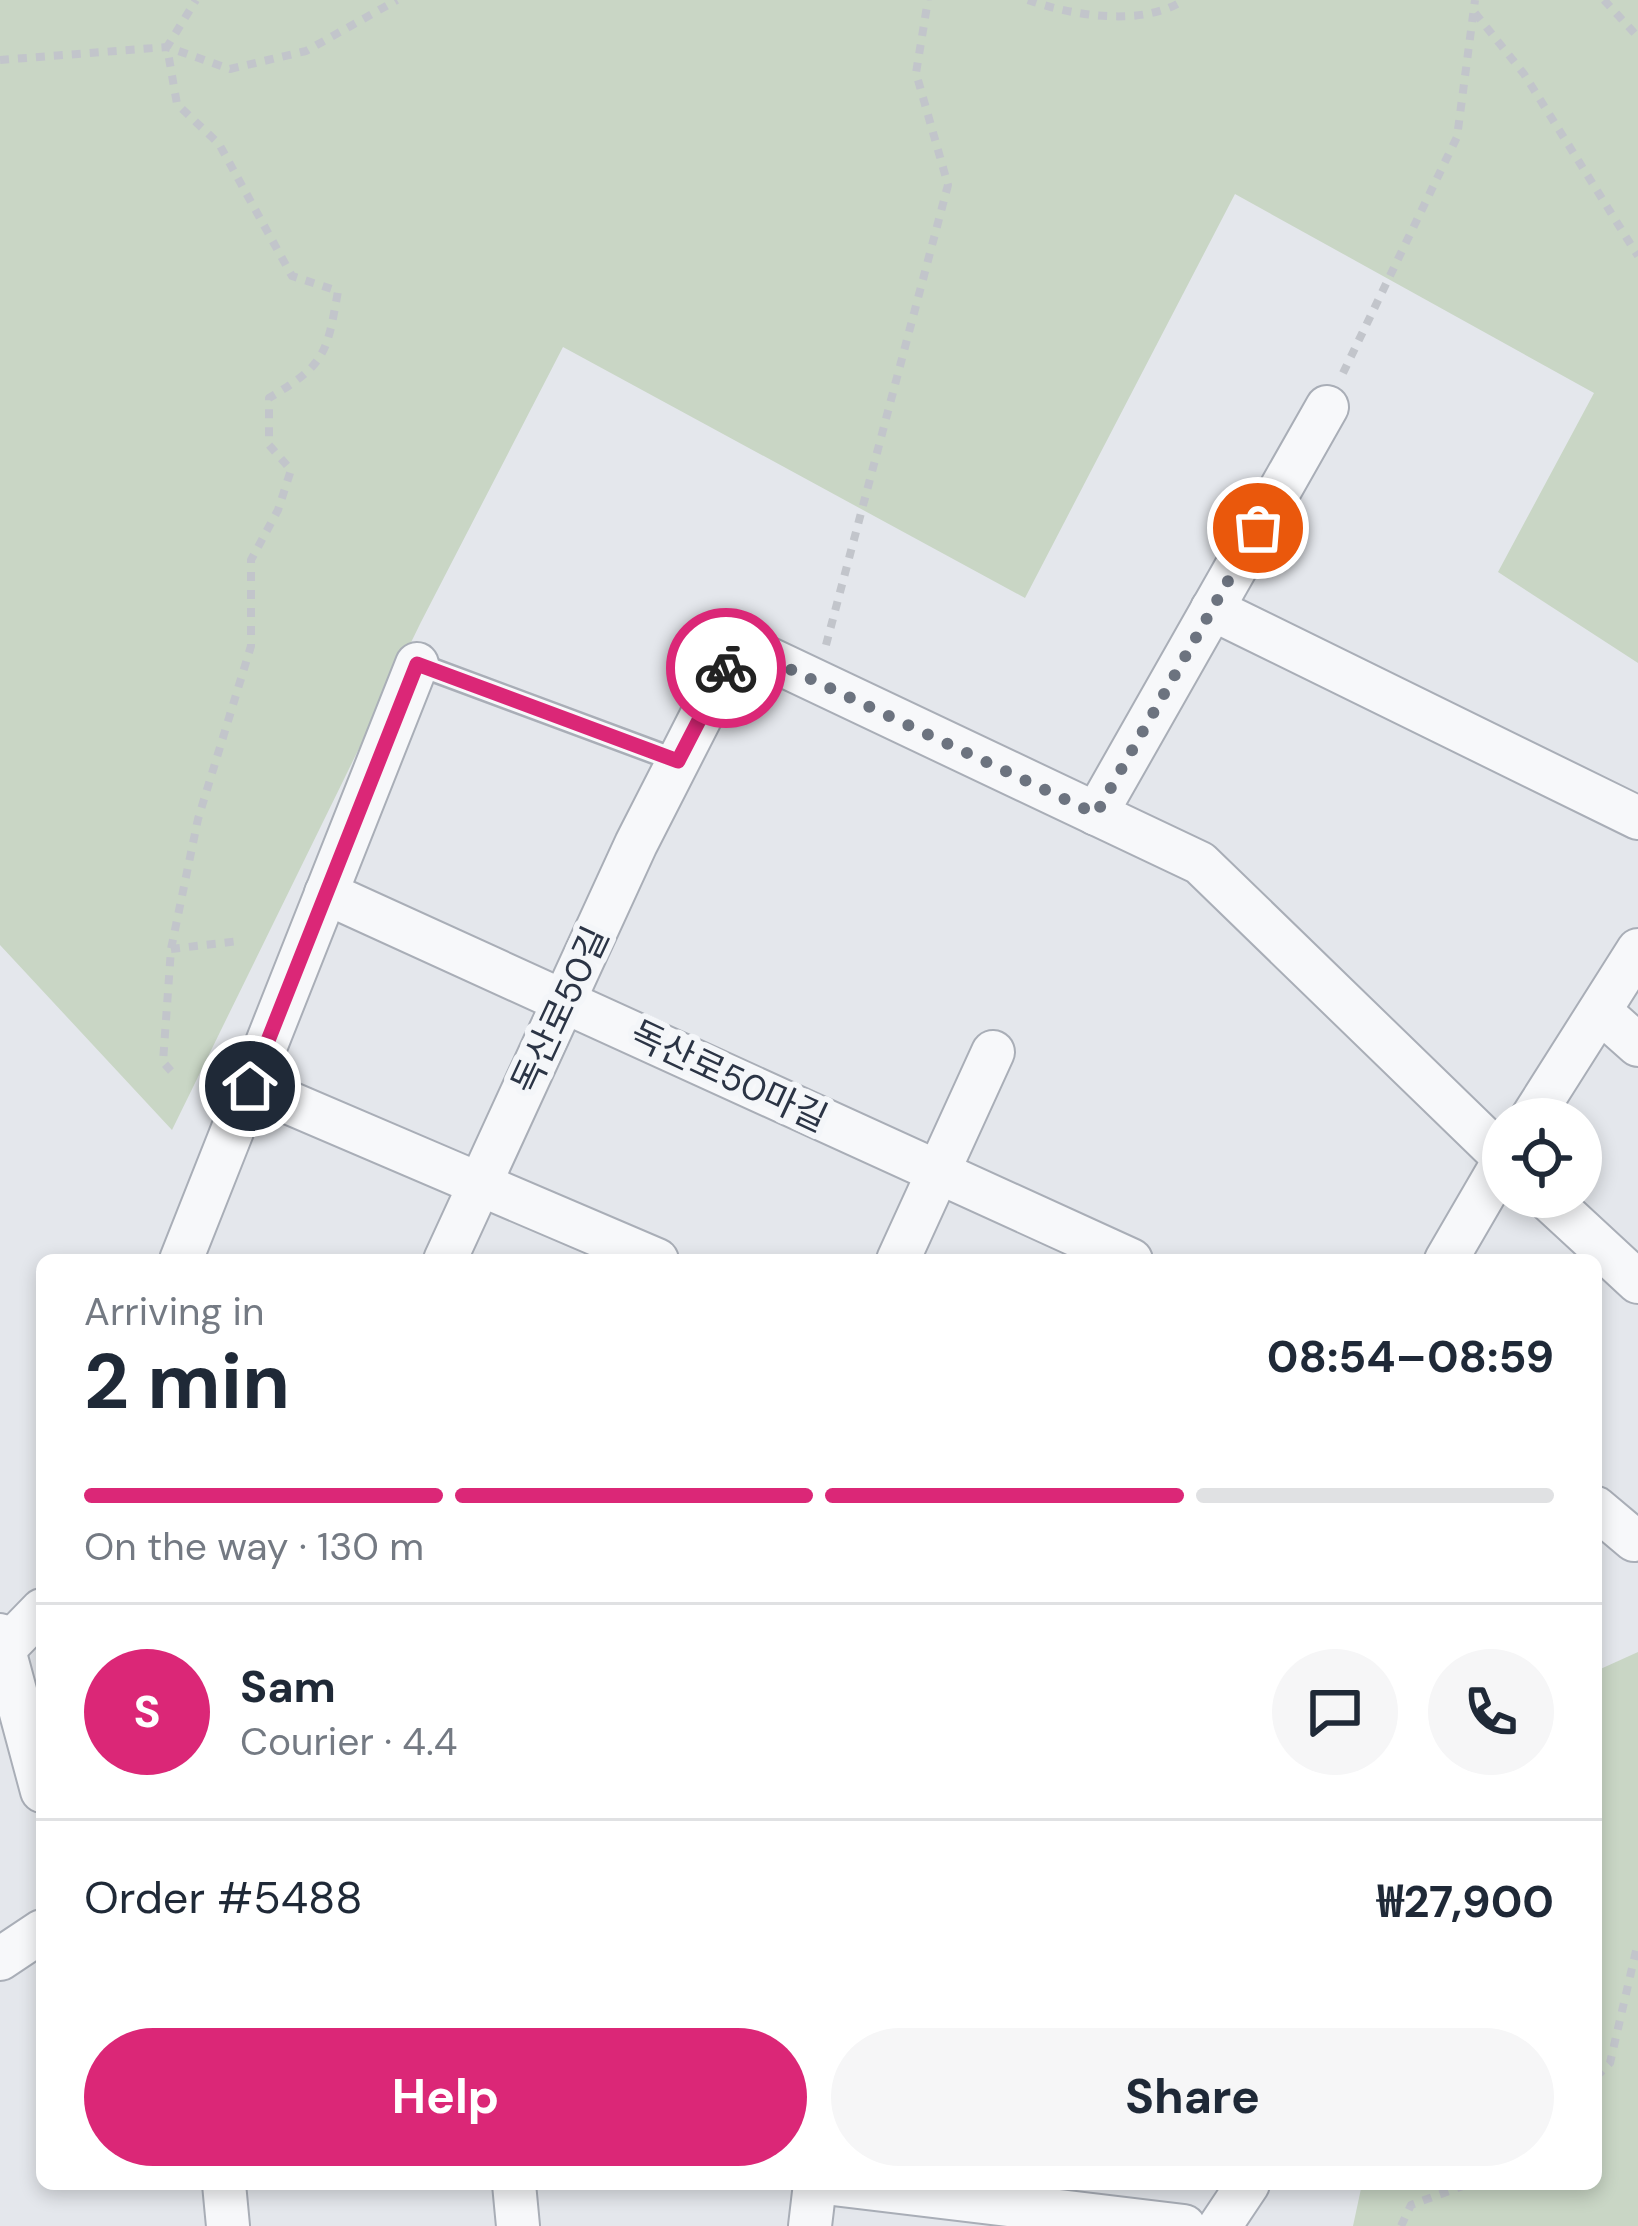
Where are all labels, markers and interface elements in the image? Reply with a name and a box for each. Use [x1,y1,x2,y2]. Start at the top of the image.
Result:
pin [1207,477,1309,579]
icon: bag [1225,495,1291,561]
courier [666,608,786,728]
icon: bike [693,635,759,701]
street label: 독산로50길 [501,919,619,1101]
street label: 독산로50마길 [623,1010,835,1142]
pin [199,1035,301,1137]
icon: home [217,1053,283,1119]
map controls [1482,1098,1602,1218]
button: locate [1482,1098,1602,1218]
text: Arriving in [84,1286,264,1337]
text: 08:54–08:59 [1267,1327,1554,1386]
text: 2 min [84,1331,290,1432]
text: On the way · 130 m [84,1521,424,1572]
button: chat [1272,1649,1398,1775]
button: phone [1428,1649,1554,1775]
text: Sam [240,1657,336,1716]
text: S [133,1682,161,1741]
text: Courier · 4.4 [240,1716,457,1767]
text: Order #5488 [84,1868,363,1927]
text: ₩27,900 [1377,1872,1554,1931]
button: Help [84,2028,807,2166]
button: Share [831,2028,1554,2166]

